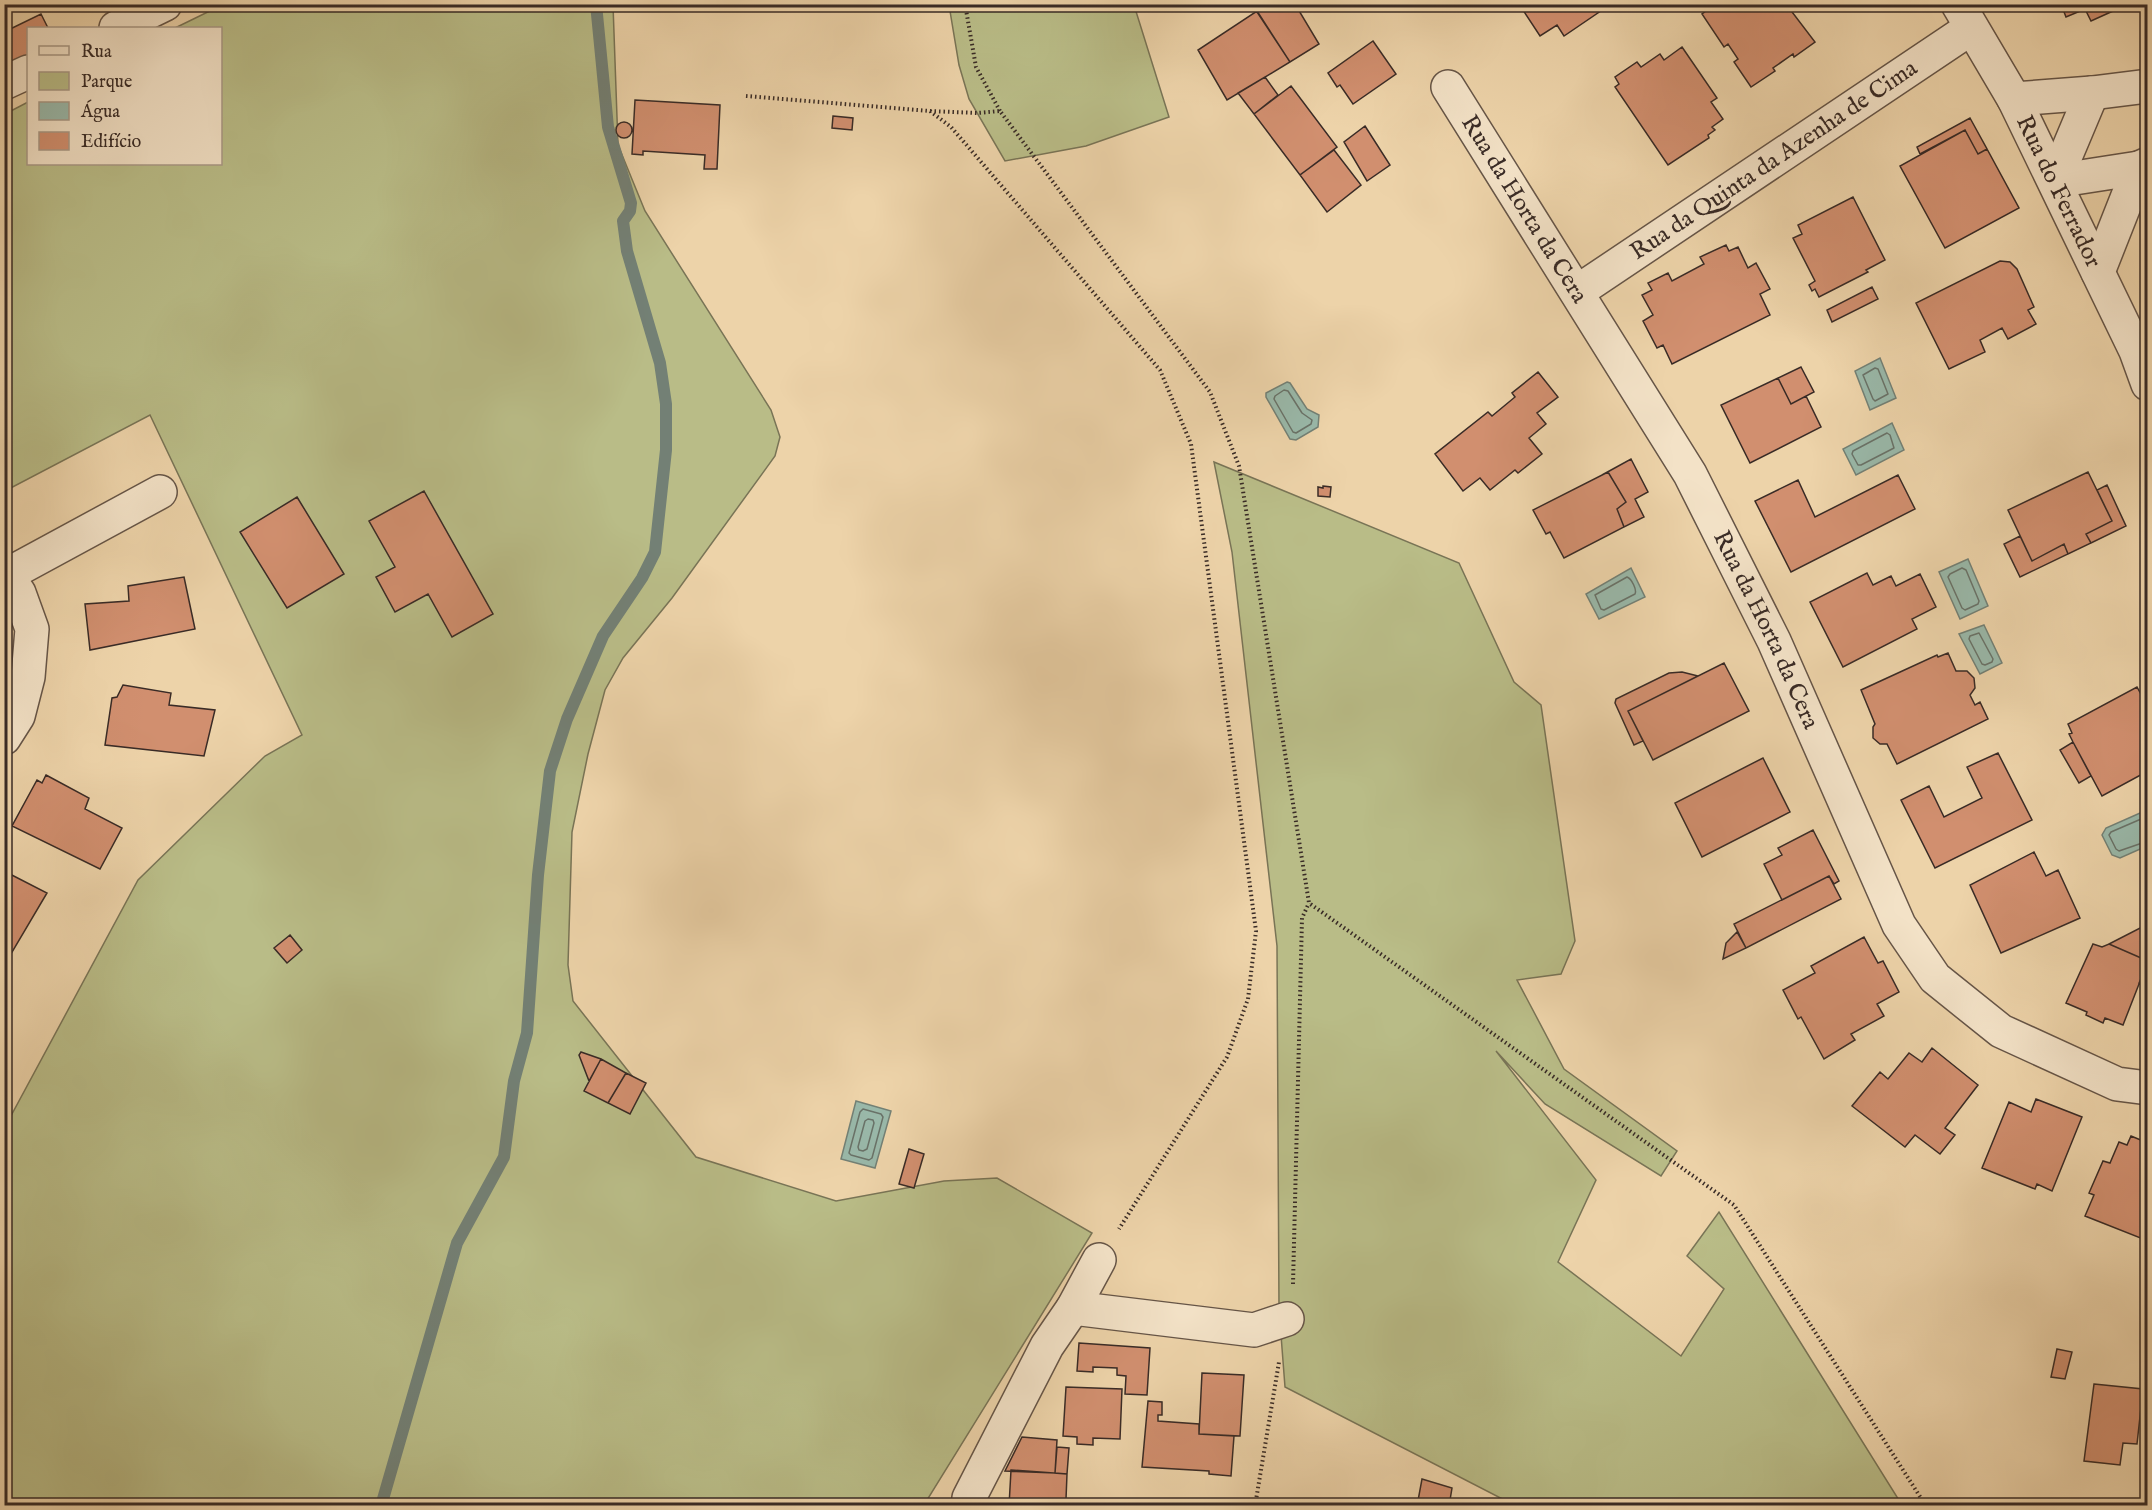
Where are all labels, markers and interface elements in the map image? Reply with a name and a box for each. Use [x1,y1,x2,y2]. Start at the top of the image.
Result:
legend [27,27,222,165]
text: Rua [81,41,112,64]
street label: Rua da Quinta da Azenha de Cima [1624,52,1924,267]
text: Parque [81,71,132,94]
text: Água [80,99,120,124]
street label: Rua da Horta da Cera [1454,109,1595,310]
street label: Rua do Ferrador [2009,110,2109,273]
text: Edifício [81,131,142,154]
street label: Rua da Horta da Cera [1706,526,1827,735]

